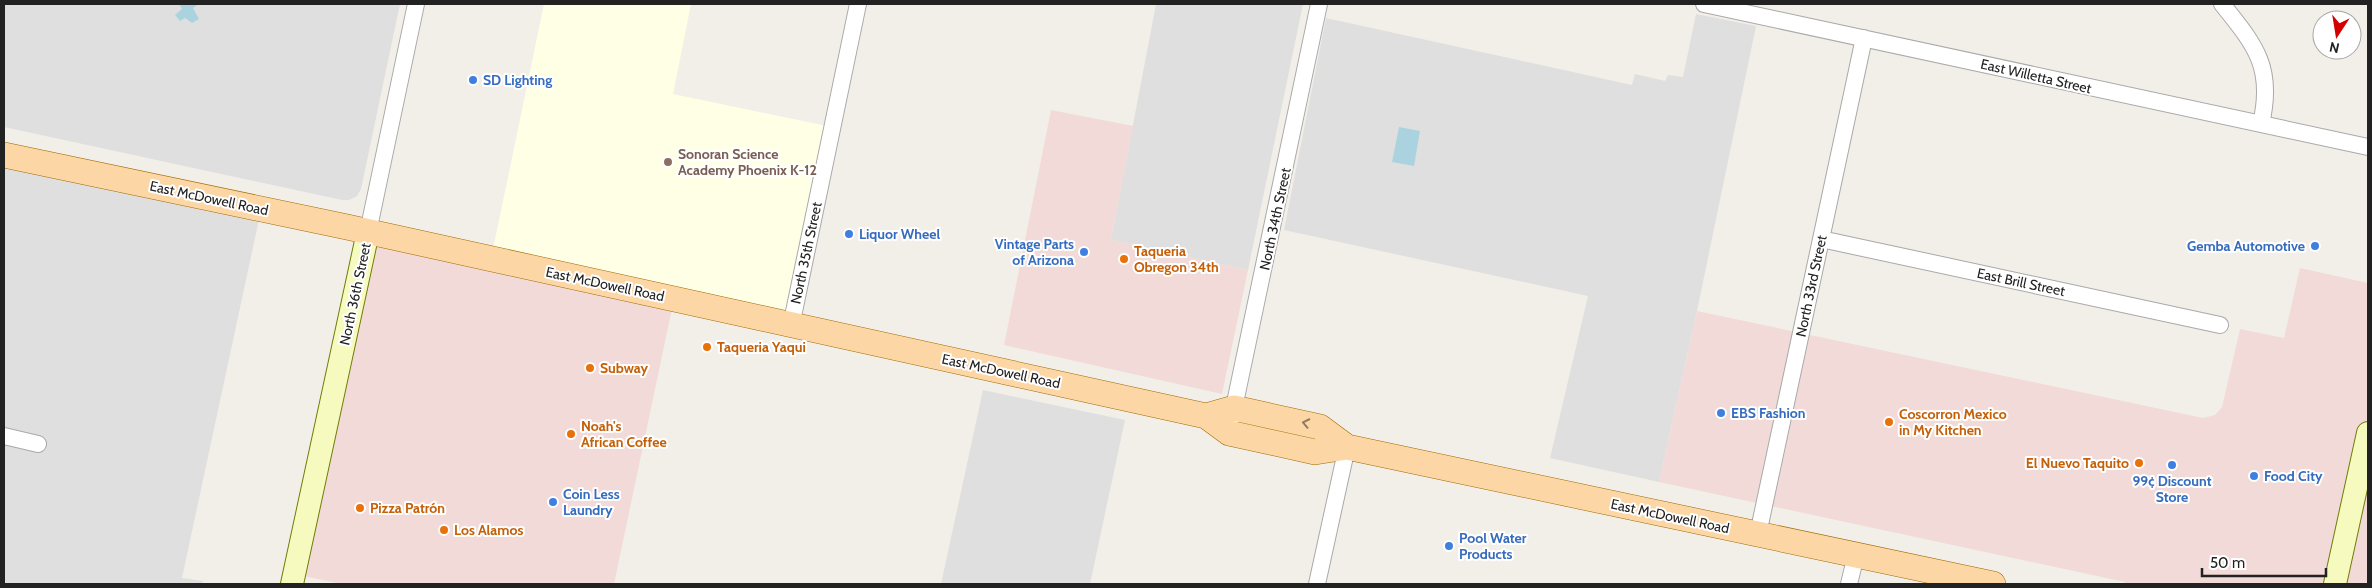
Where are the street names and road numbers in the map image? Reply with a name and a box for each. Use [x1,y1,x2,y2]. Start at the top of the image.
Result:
street label: East Willetta Street [1979,54,2093,98]
street label: North 34th Street [1255,166,1295,272]
street label: East McDowell Road [148,177,270,219]
street label: North 35th Street [786,200,826,306]
street label: North 33rd Street [1791,233,1831,339]
street label: North 36th Street [335,241,375,347]
street label: East McDowell Road [544,263,666,305]
street label: East Brill Street [1975,264,2067,300]
street label: East McDowell Road [940,350,1062,392]
street label: East McDowell Road [1609,495,1731,537]

